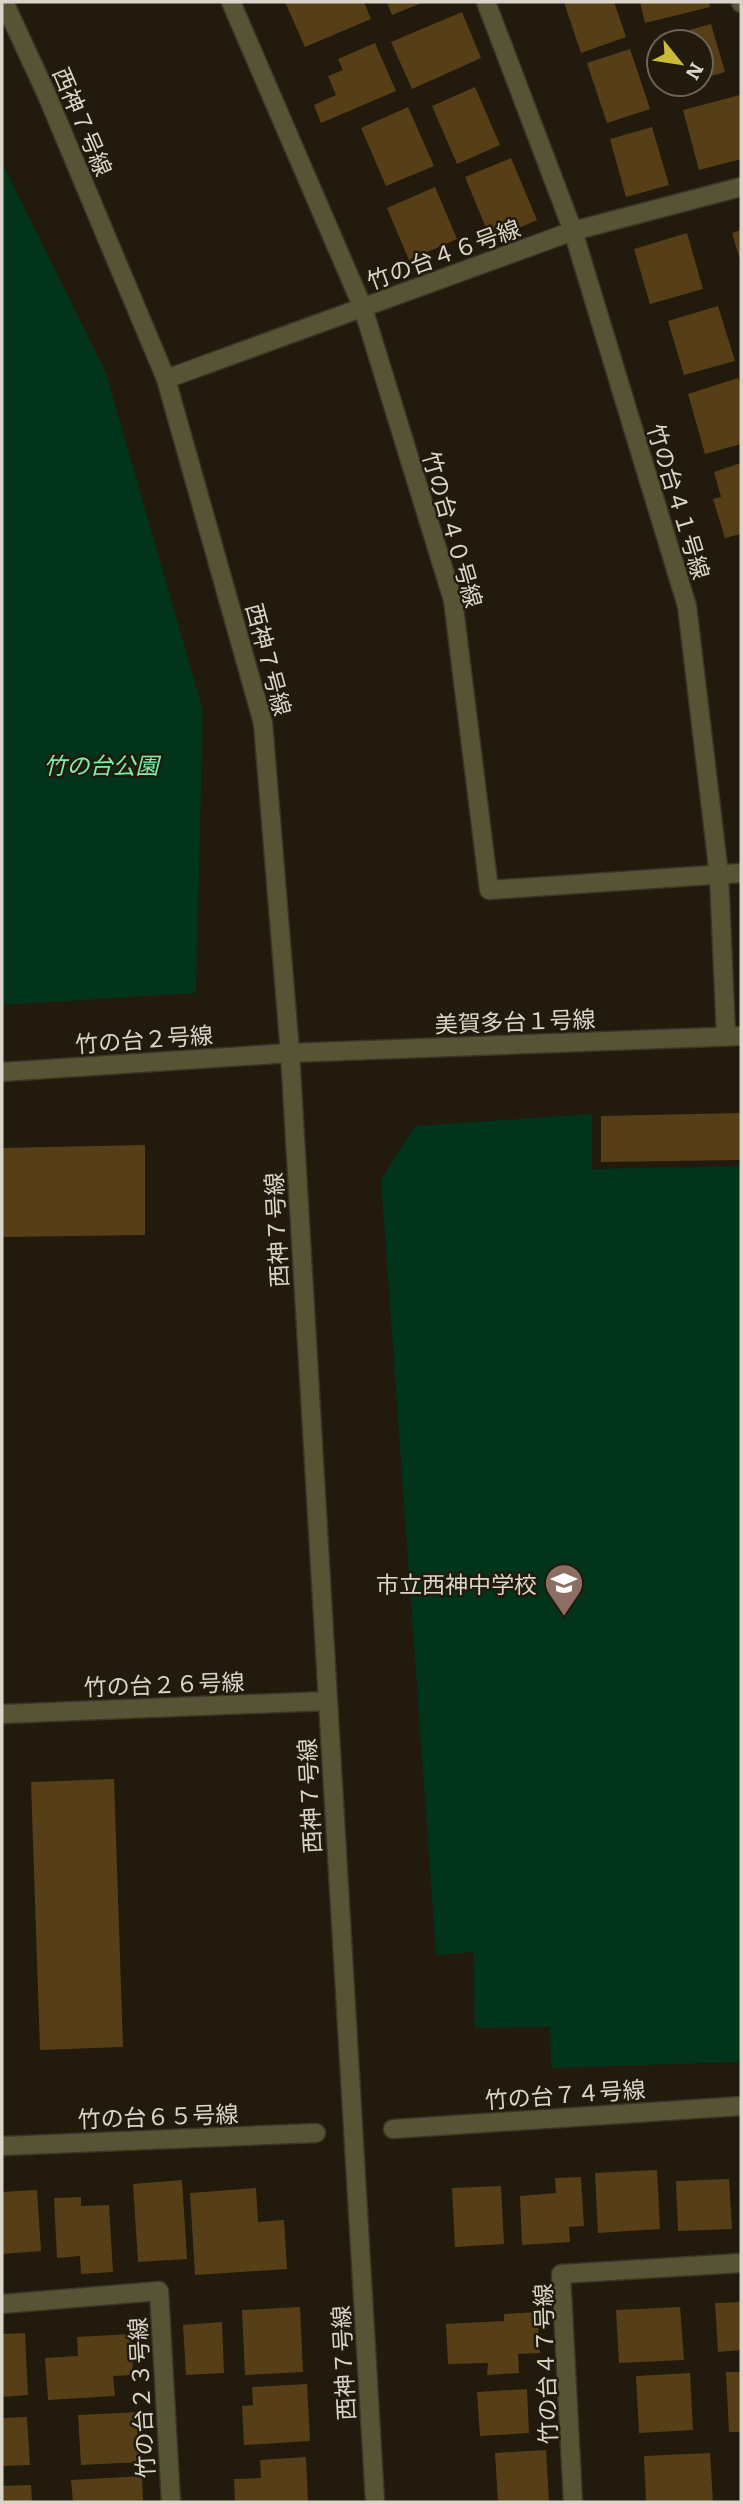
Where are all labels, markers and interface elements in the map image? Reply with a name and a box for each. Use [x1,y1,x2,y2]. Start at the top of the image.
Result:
north arrow [645,28,715,98]
text: N [679,58,712,86]
street label: 西神７号線 [46,61,122,181]
street label: 竹の台４６号線 [362,209,524,297]
street label: 竹の台４１号線 [640,419,720,583]
street label: 竹の台４０号線 [415,447,493,611]
street label: 西神７号線 [239,599,301,719]
park label: 竹の台公園 [44,747,162,781]
street label: 美賀多台１号線 [434,1000,596,1040]
street label: 竹の台２号線 [74,1016,214,1060]
street label: 西神７号線 [255,1172,295,1288]
school or university icon: 市立西神中学校 [543,1562,585,1617]
place label: 市立西神中学校 [376,1566,537,1600]
street label: 竹の台２６号線 [83,1663,245,1703]
street label: 西神７号線 [288,1738,328,1854]
street label: 竹の台７４号線 [484,2070,646,2116]
street label: 竹の台６５号線 [77,2095,239,2135]
street label: 竹の台４７号線 [524,2283,564,2445]
street label: 西神７号線 [322,2305,362,2421]
street label: 竹の台２３号線 [119,2317,161,2479]

